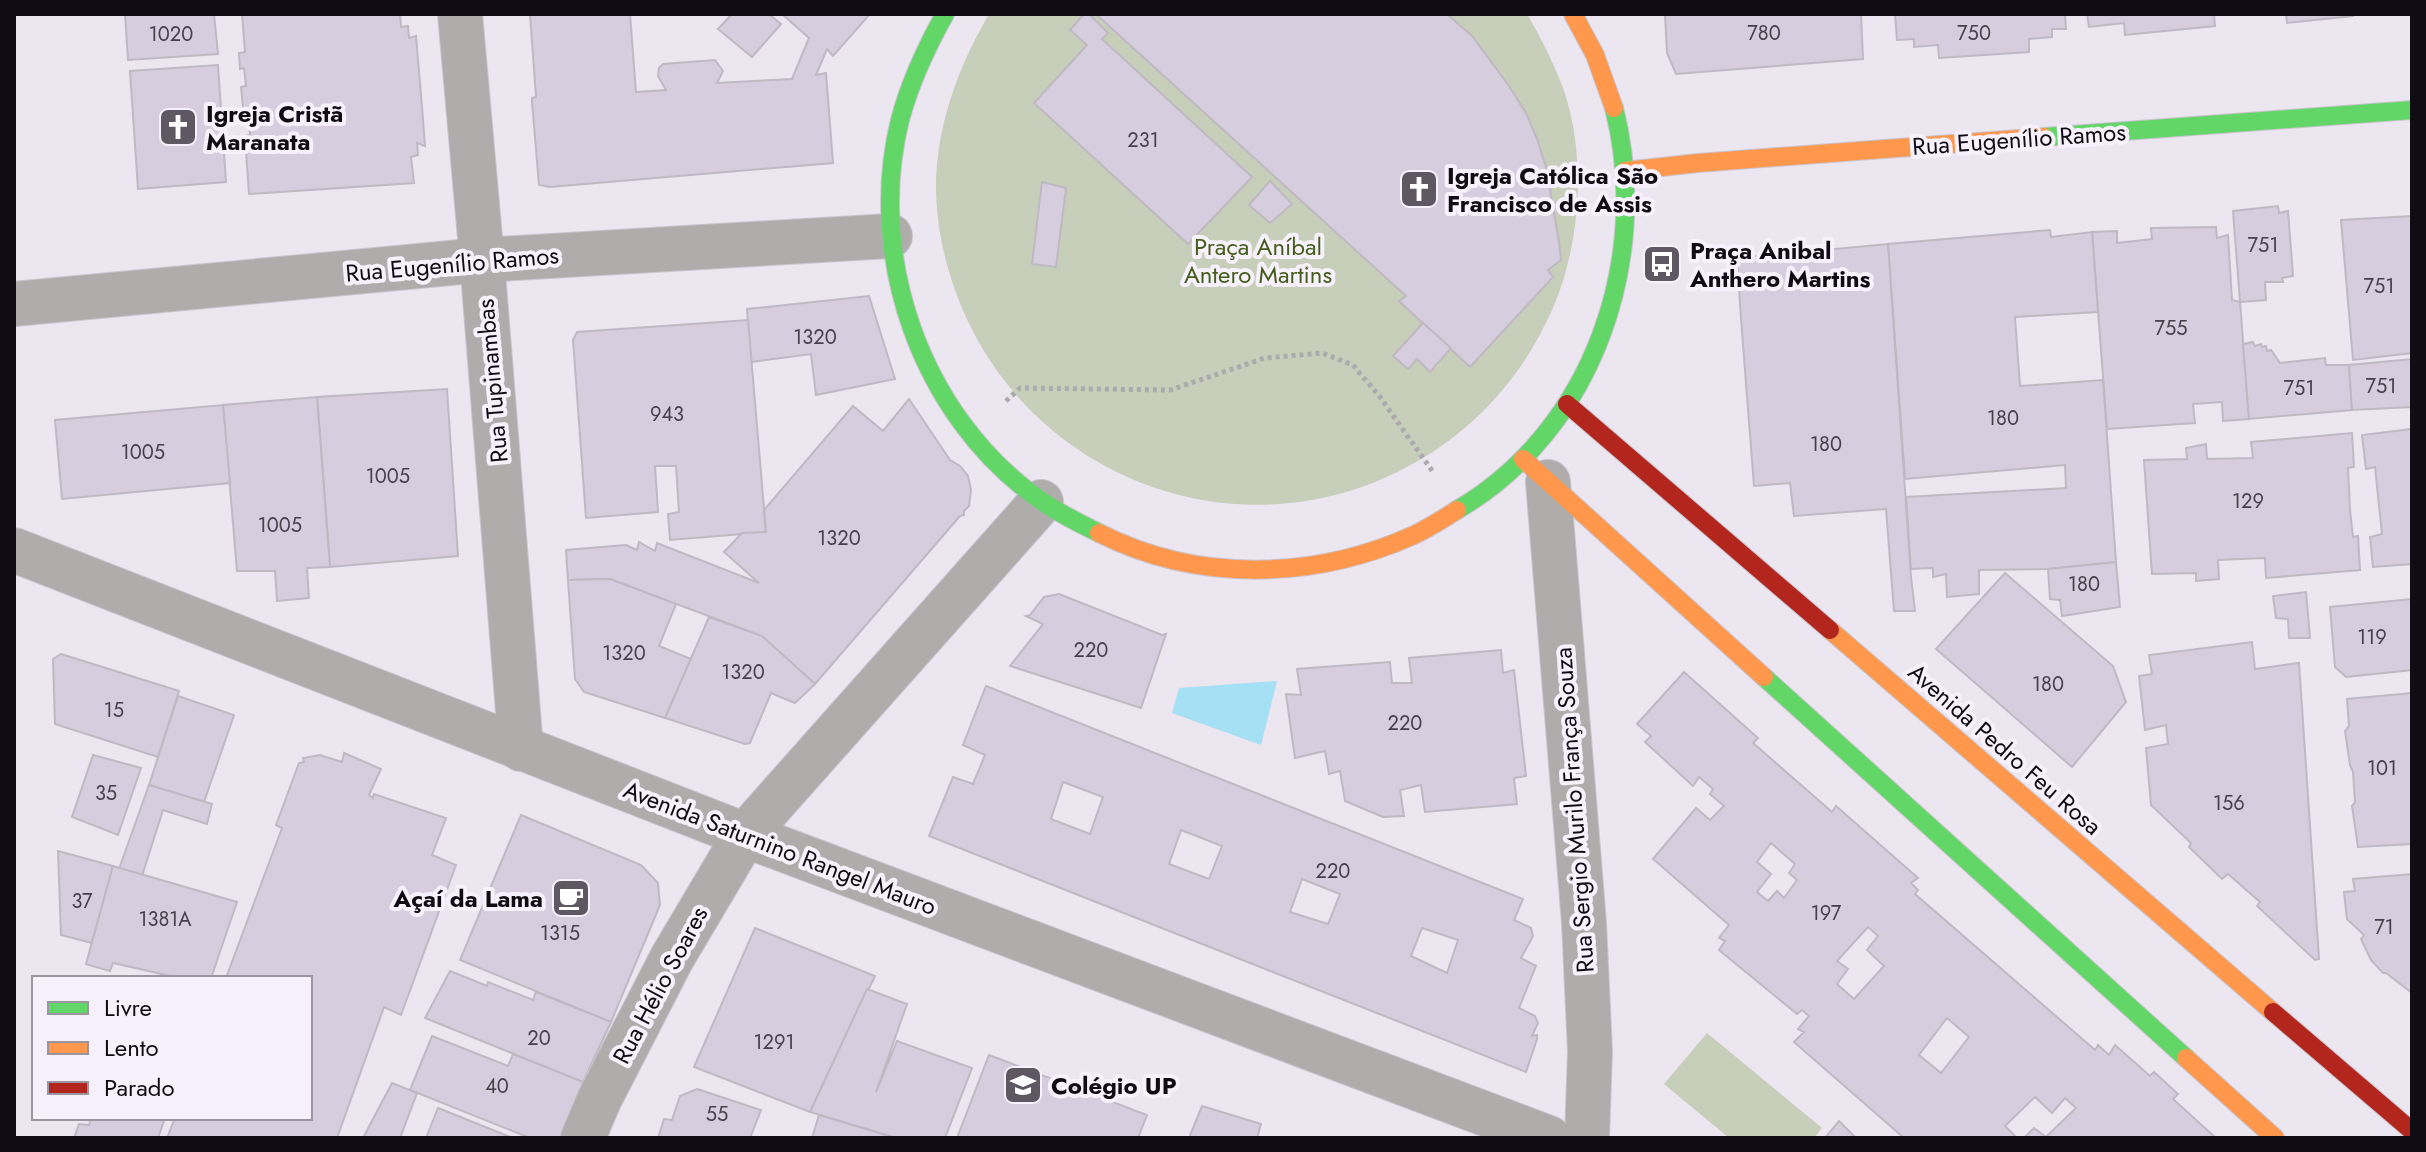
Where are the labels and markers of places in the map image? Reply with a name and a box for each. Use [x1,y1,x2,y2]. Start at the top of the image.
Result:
place label: Igreja Cristã Maranata [206,96,343,159]
church icon: Igreja Cristã Maranata [157,106,199,148]
place label: Igreja Católica São Francisco de Assis [1447,158,1658,221]
church icon: Igreja Católica São Francisco de Assis [1398,168,1440,210]
place label: Praça Anibal Anthero Martins [1689,233,1871,296]
bus stop icon: Praça Anibal Anthero Martins [1641,243,1683,285]
cafe icon: Açaí da Lama [550,877,592,919]
place label: Açaí da Lama [393,881,543,916]
school or university icon: Colégio UP [1002,1064,1044,1106]
place label: Colégio UP [1051,1068,1177,1103]

